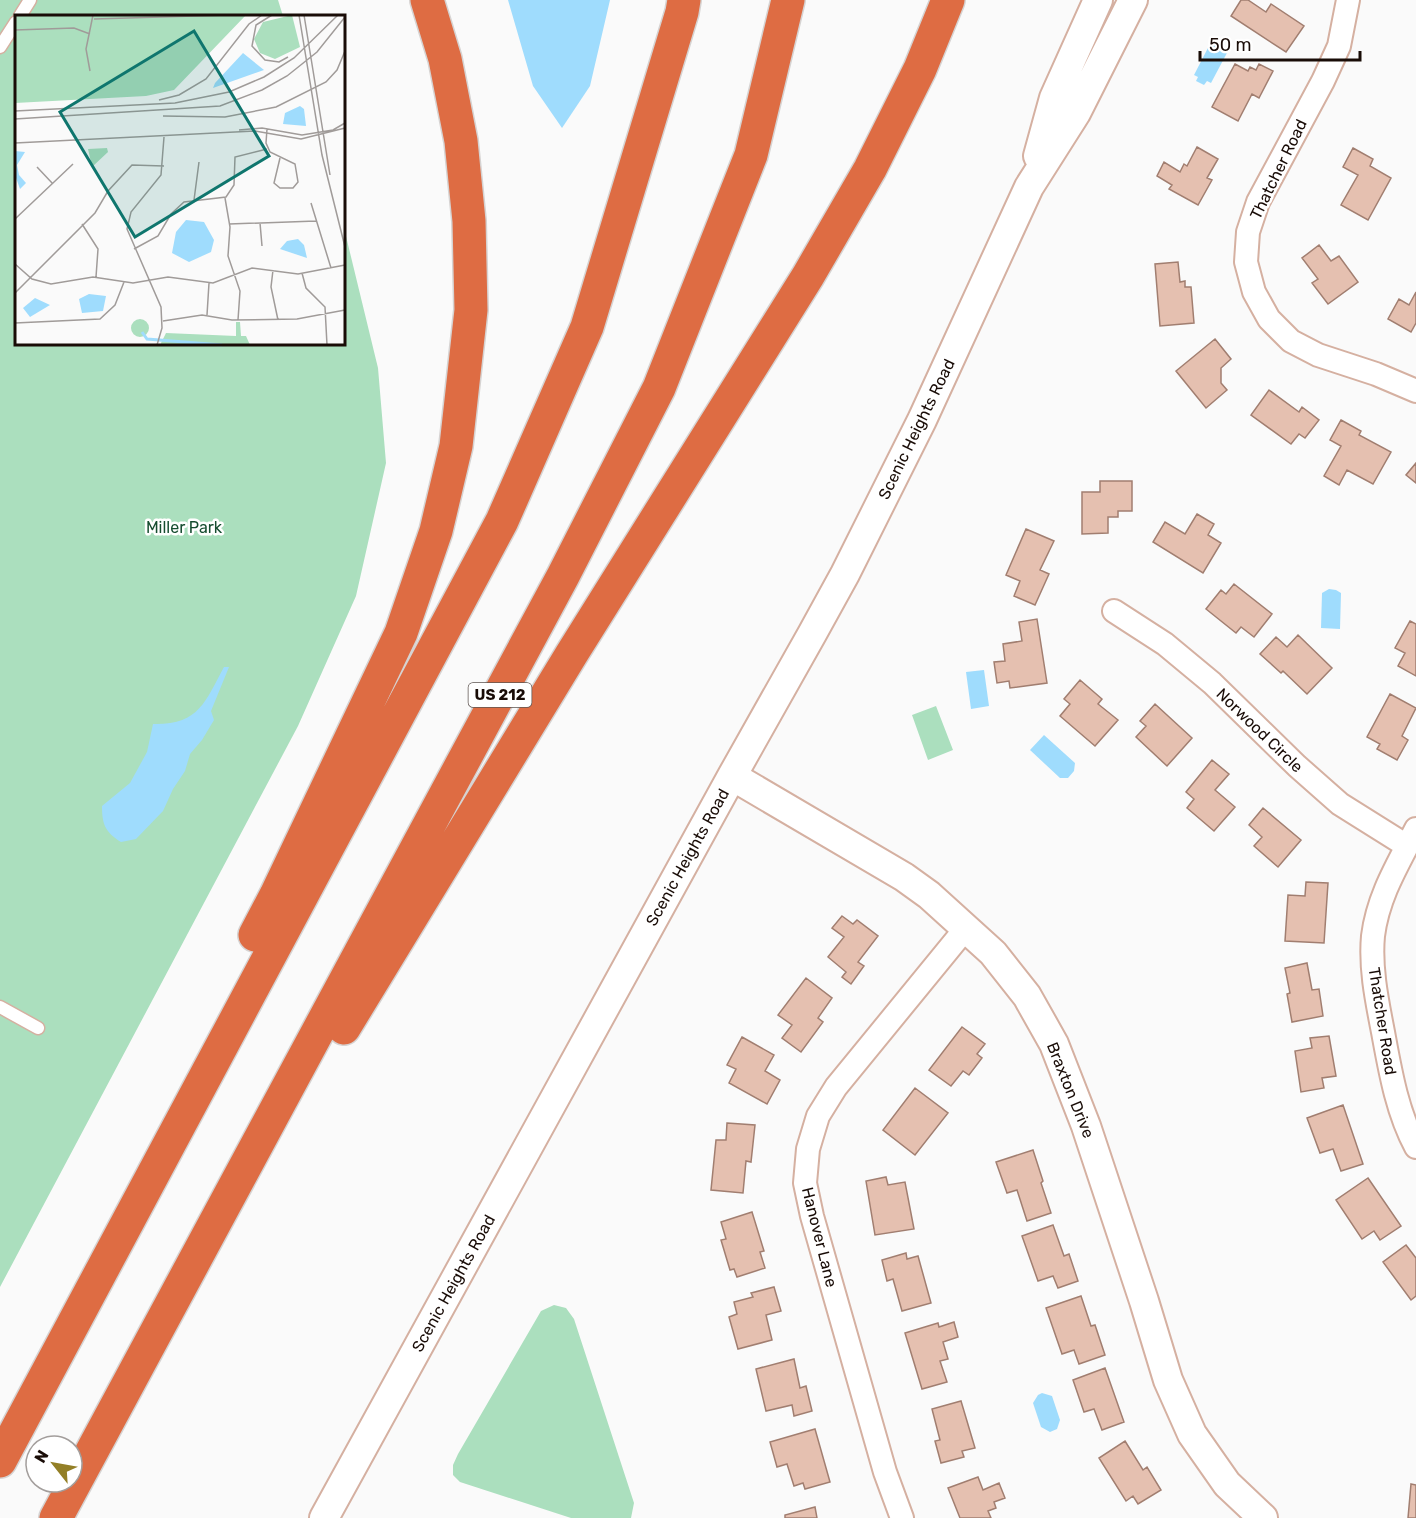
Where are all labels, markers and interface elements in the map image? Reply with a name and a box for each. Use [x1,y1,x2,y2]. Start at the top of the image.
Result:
inset map [15,15,345,345]
scale bar [1200,24,1360,62]
text: 50 m [1209,34,1252,56]
street label: Thatcher Road [1246,116,1311,222]
street label: Scenic Heights Road [874,356,959,502]
park label: Miller Park [146,518,223,537]
road number: US 212 [468,683,532,707]
street label: Norwood Circle [1212,684,1307,776]
street label: Scenic Heights Road [642,785,733,929]
street label: Thatcher Road [1365,966,1400,1076]
street label: Braxton Drive [1043,1040,1098,1141]
street label: Hanover Lane [798,1185,841,1289]
street label: Scenic Heights Road [408,1211,499,1355]
north arrow [24,1434,84,1494]
text: N [30,1447,53,1466]

